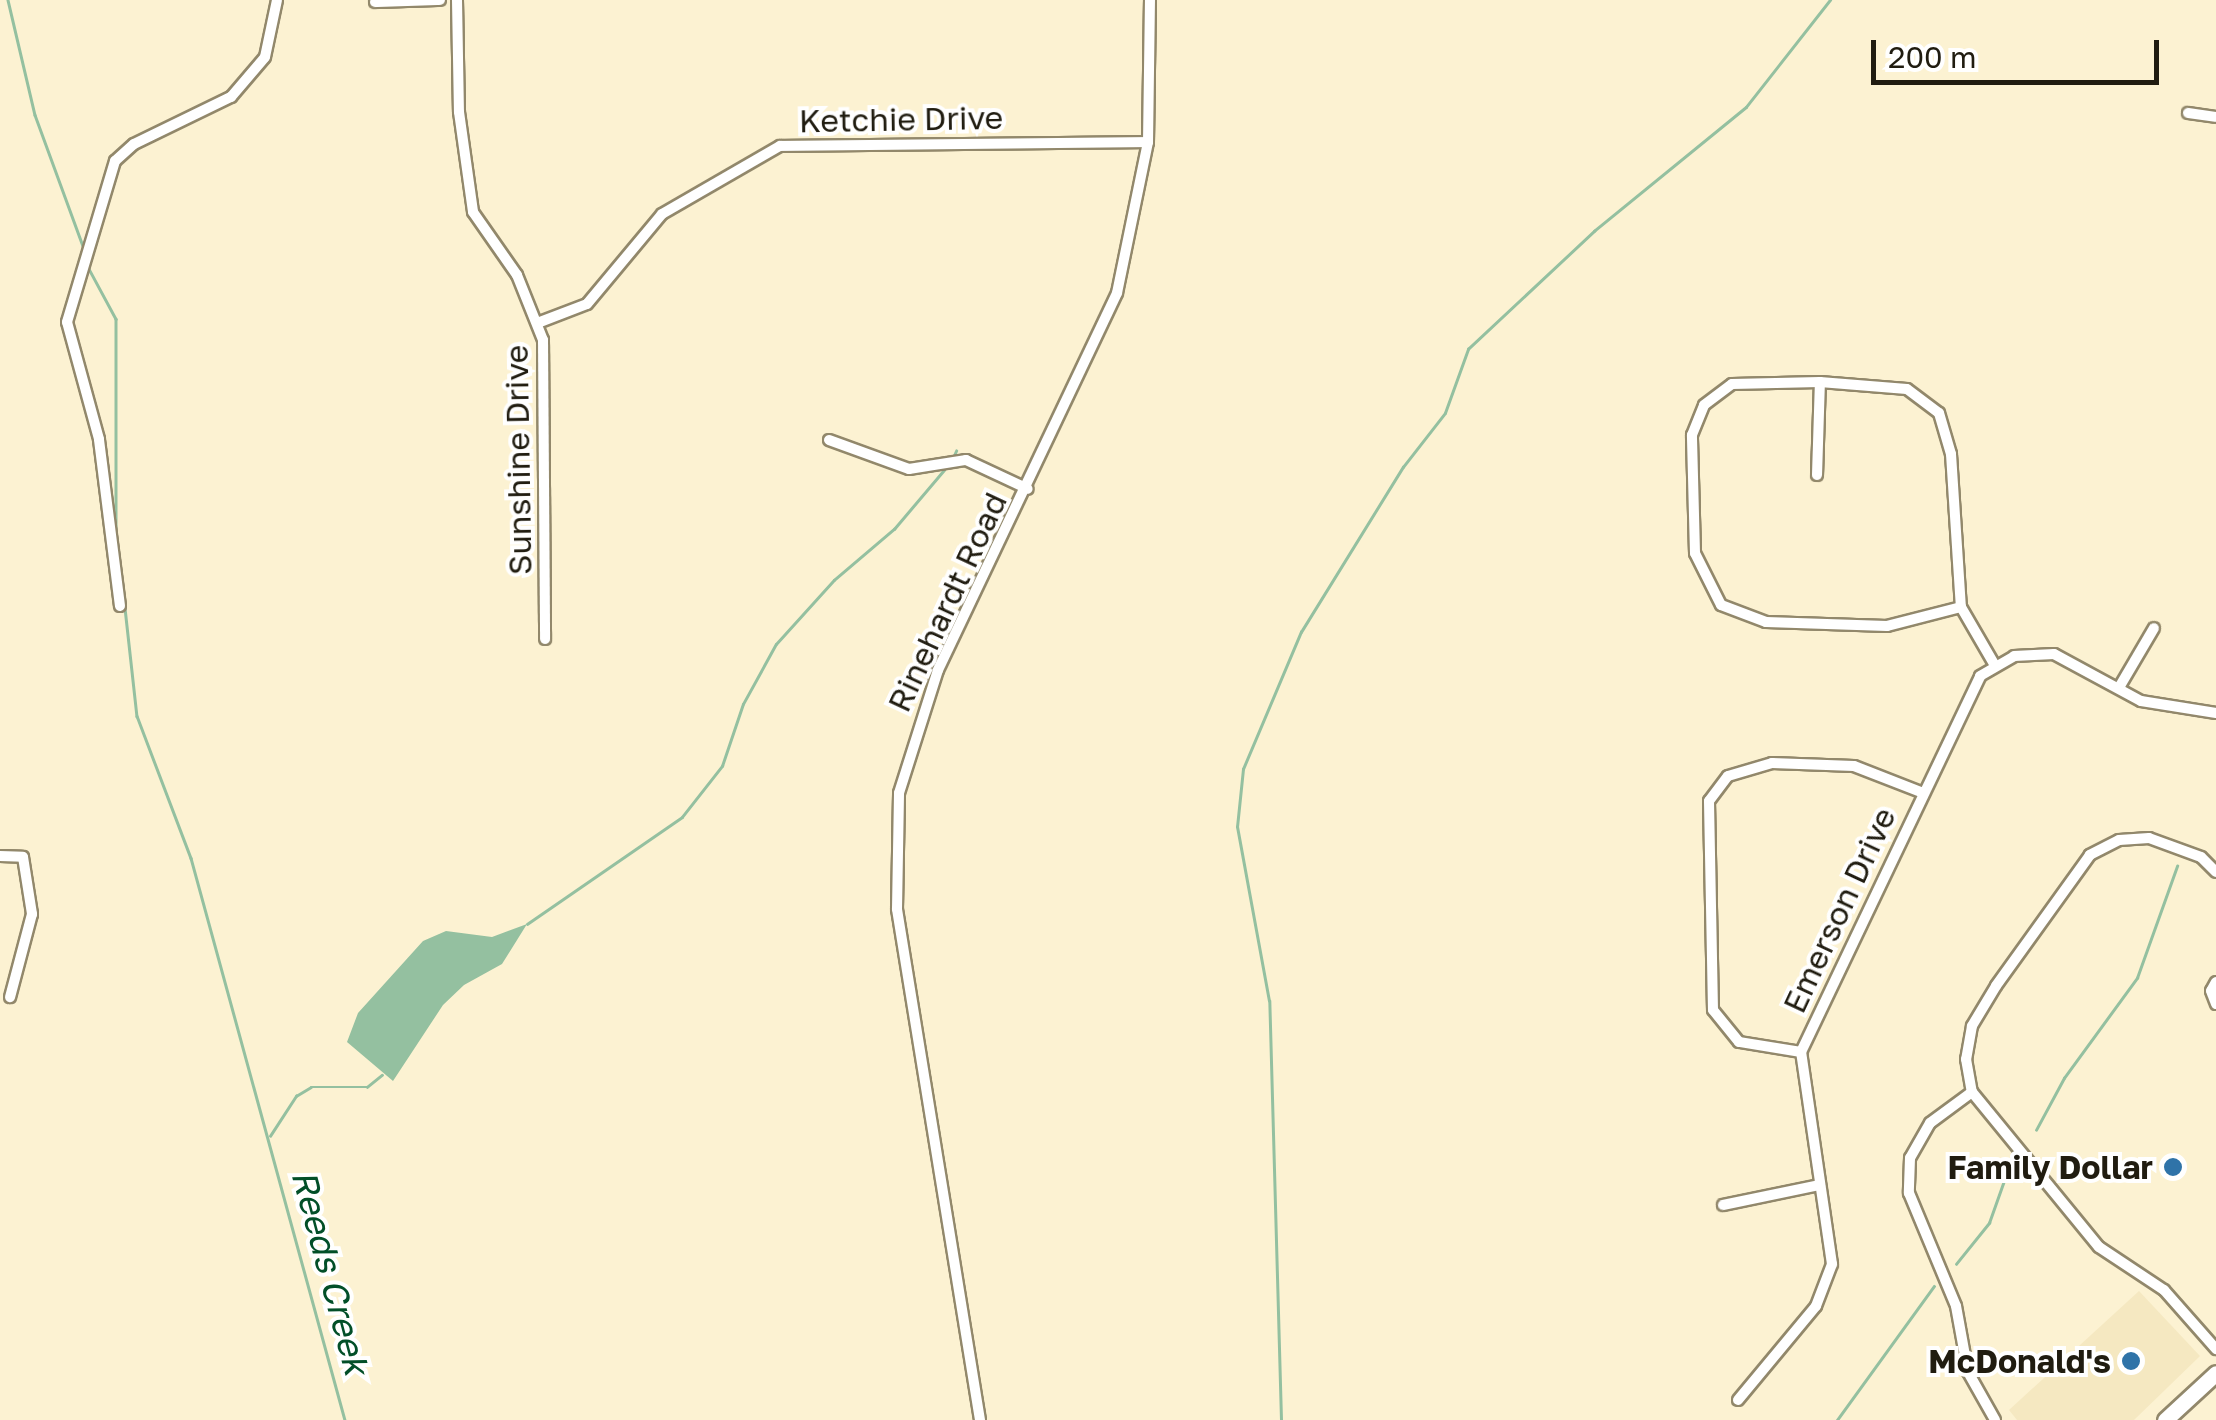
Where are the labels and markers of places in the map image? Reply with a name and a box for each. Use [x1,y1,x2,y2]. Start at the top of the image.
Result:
place label: Family Dollar [1947,1148,2153,1186]
marker: Family Dollar [2162,1156,2184,1178]
place label: McDonald's [1928,1342,2111,1380]
marker: McDonald's [2120,1350,2142,1372]

